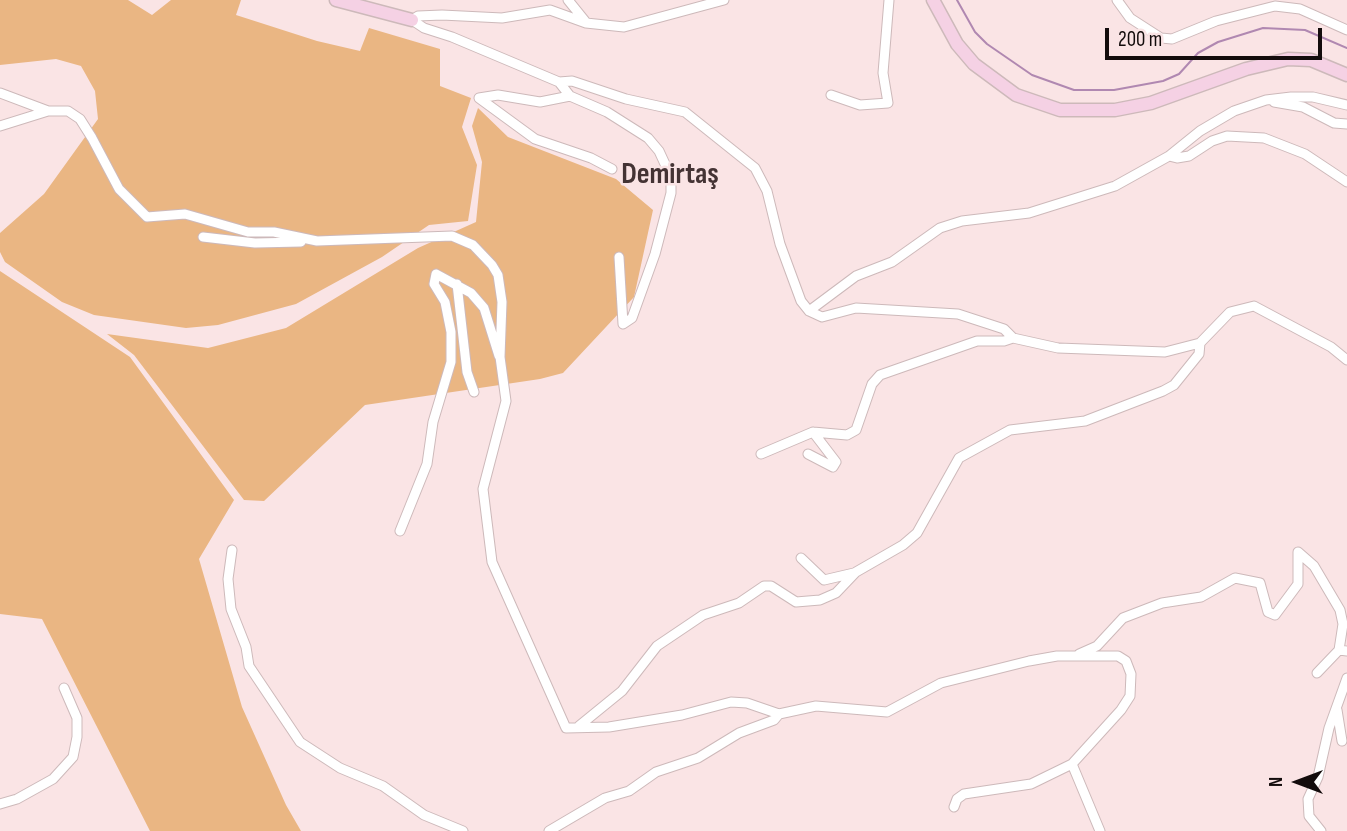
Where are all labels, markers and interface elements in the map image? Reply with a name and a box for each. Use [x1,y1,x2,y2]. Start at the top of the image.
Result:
scale bar [1109,14,1326,58]
text: 200 m [1118,27,1162,52]
district label: Demirtaş [621,157,719,193]
north arrow [1263,747,1333,817]
text: N [1265,777,1288,787]

